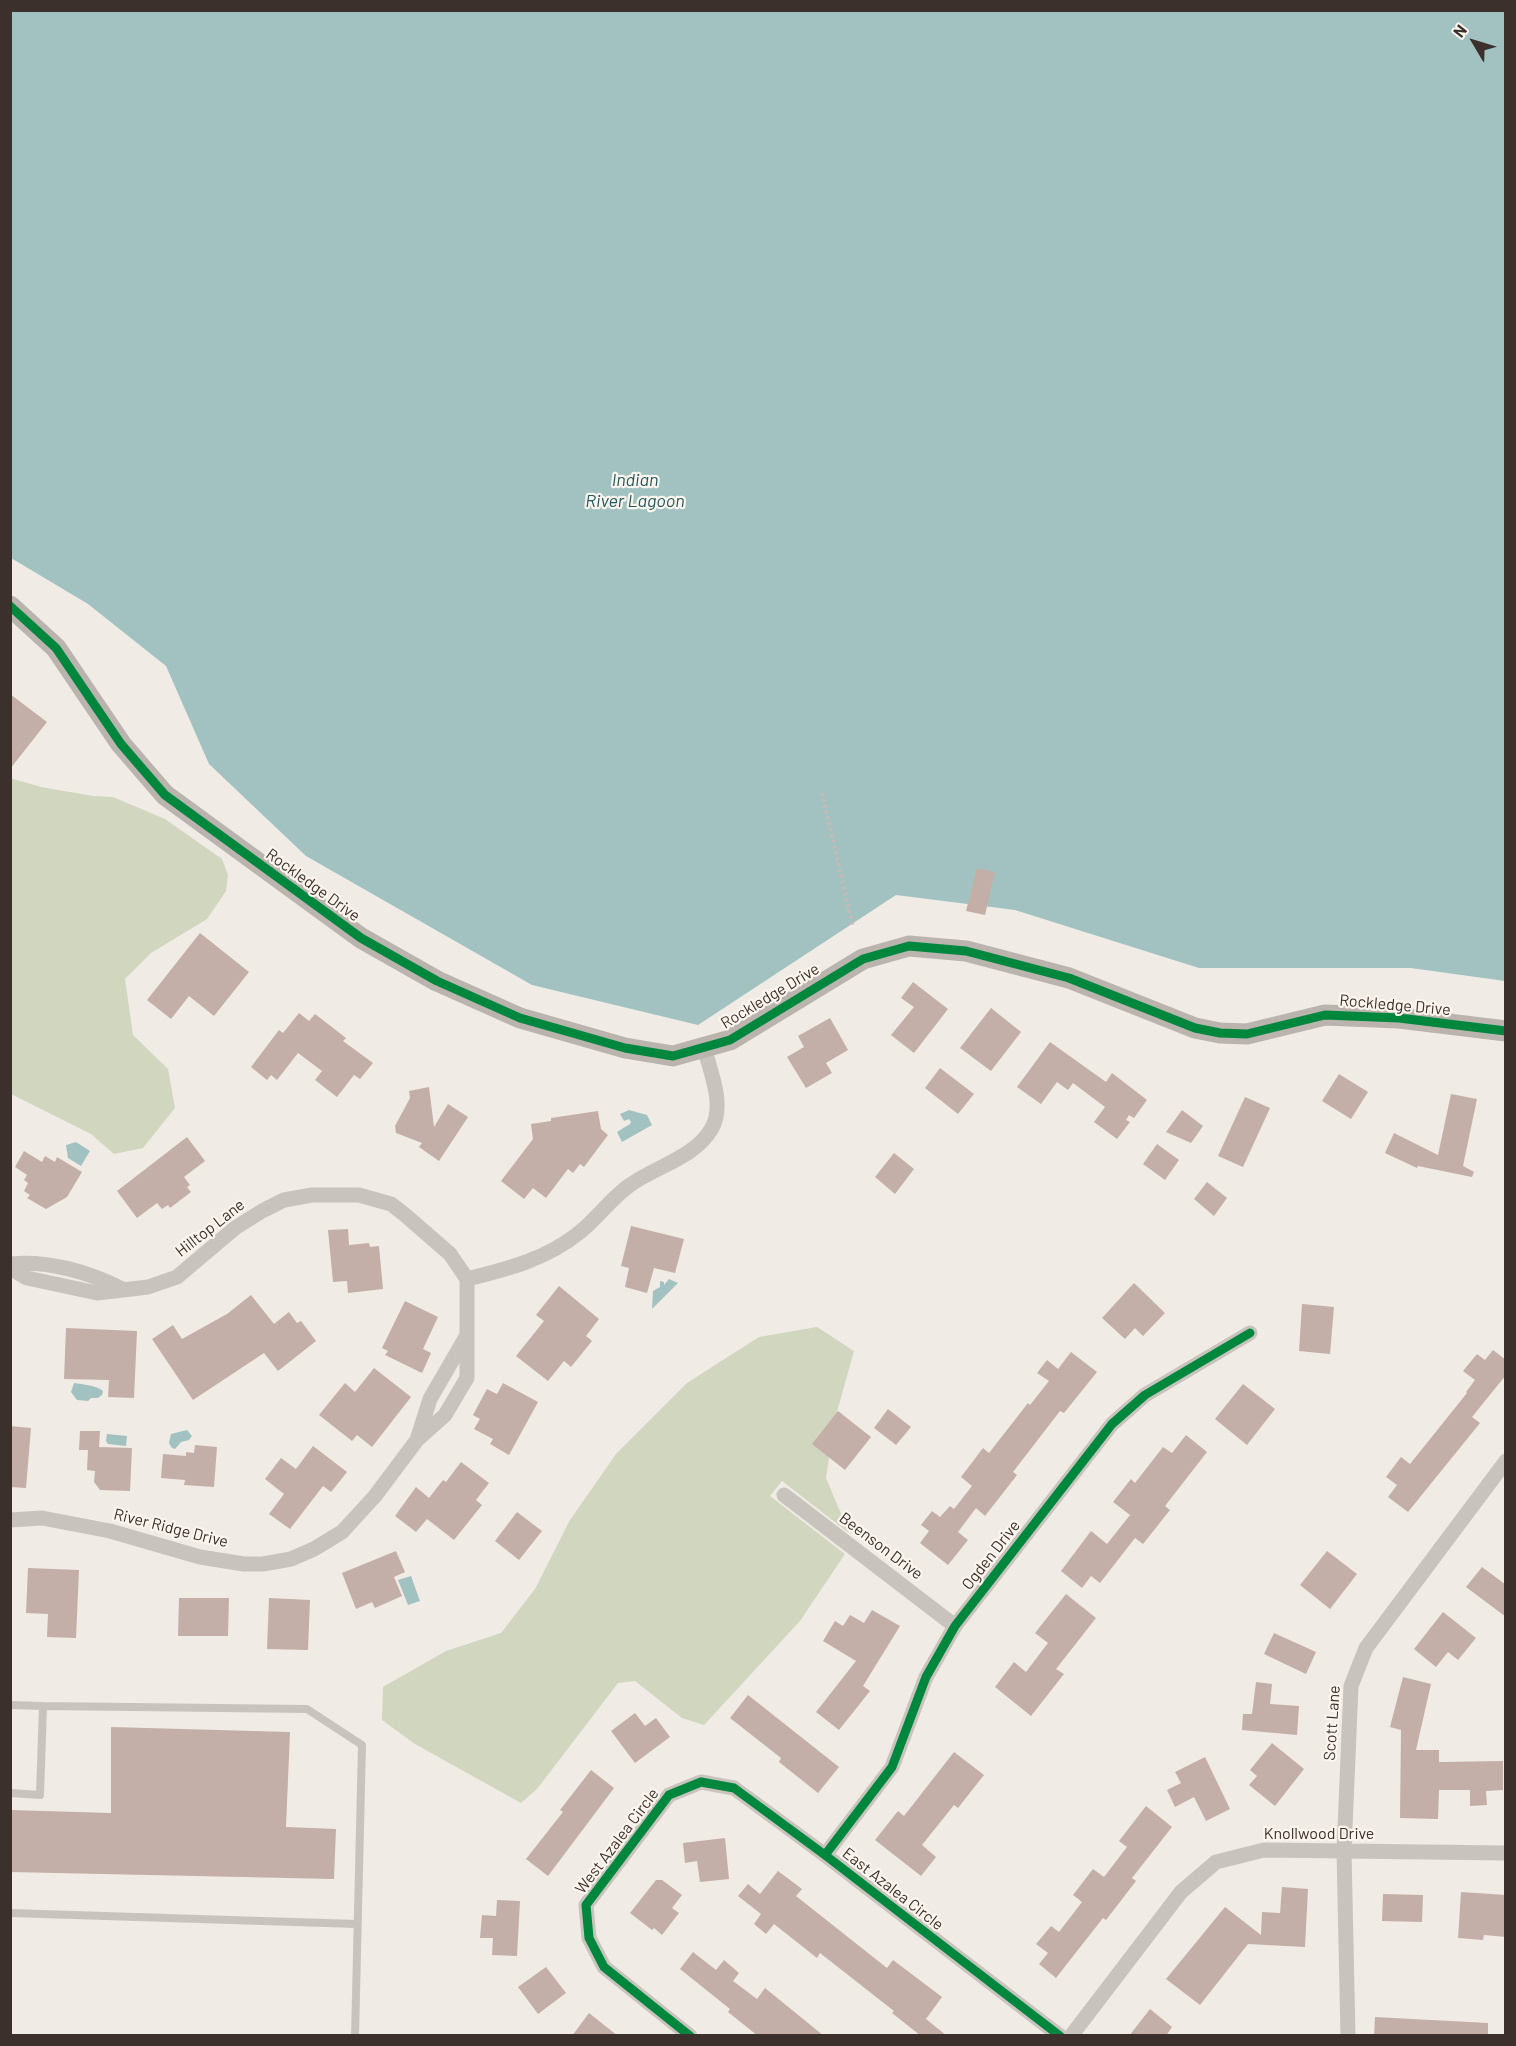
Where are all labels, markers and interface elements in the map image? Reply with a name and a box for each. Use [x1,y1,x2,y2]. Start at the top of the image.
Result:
north arrow [1444,12,1504,72]
text: N [1449,21,1470,41]
water label: Indian River Lagoon [585,469,685,512]
street label: Rockledge Drive [262,844,364,926]
street label: Rockledge Drive [717,959,823,1033]
street label: Rockledge Drive [1339,991,1451,1019]
street label: Hilltop Lane [172,1195,248,1261]
street label: River Ridge Drive [112,1504,230,1552]
street label: Beenson Drive [835,1508,927,1584]
street label: Ogden Drive [958,1516,1024,1594]
street label: Scott Lane [1320,1685,1344,1761]
street label: West Azalea Circle [571,1785,663,1897]
street label: Knollwood Drive [1264,1824,1374,1844]
street label: East Azalea Circle [839,1844,947,1934]

